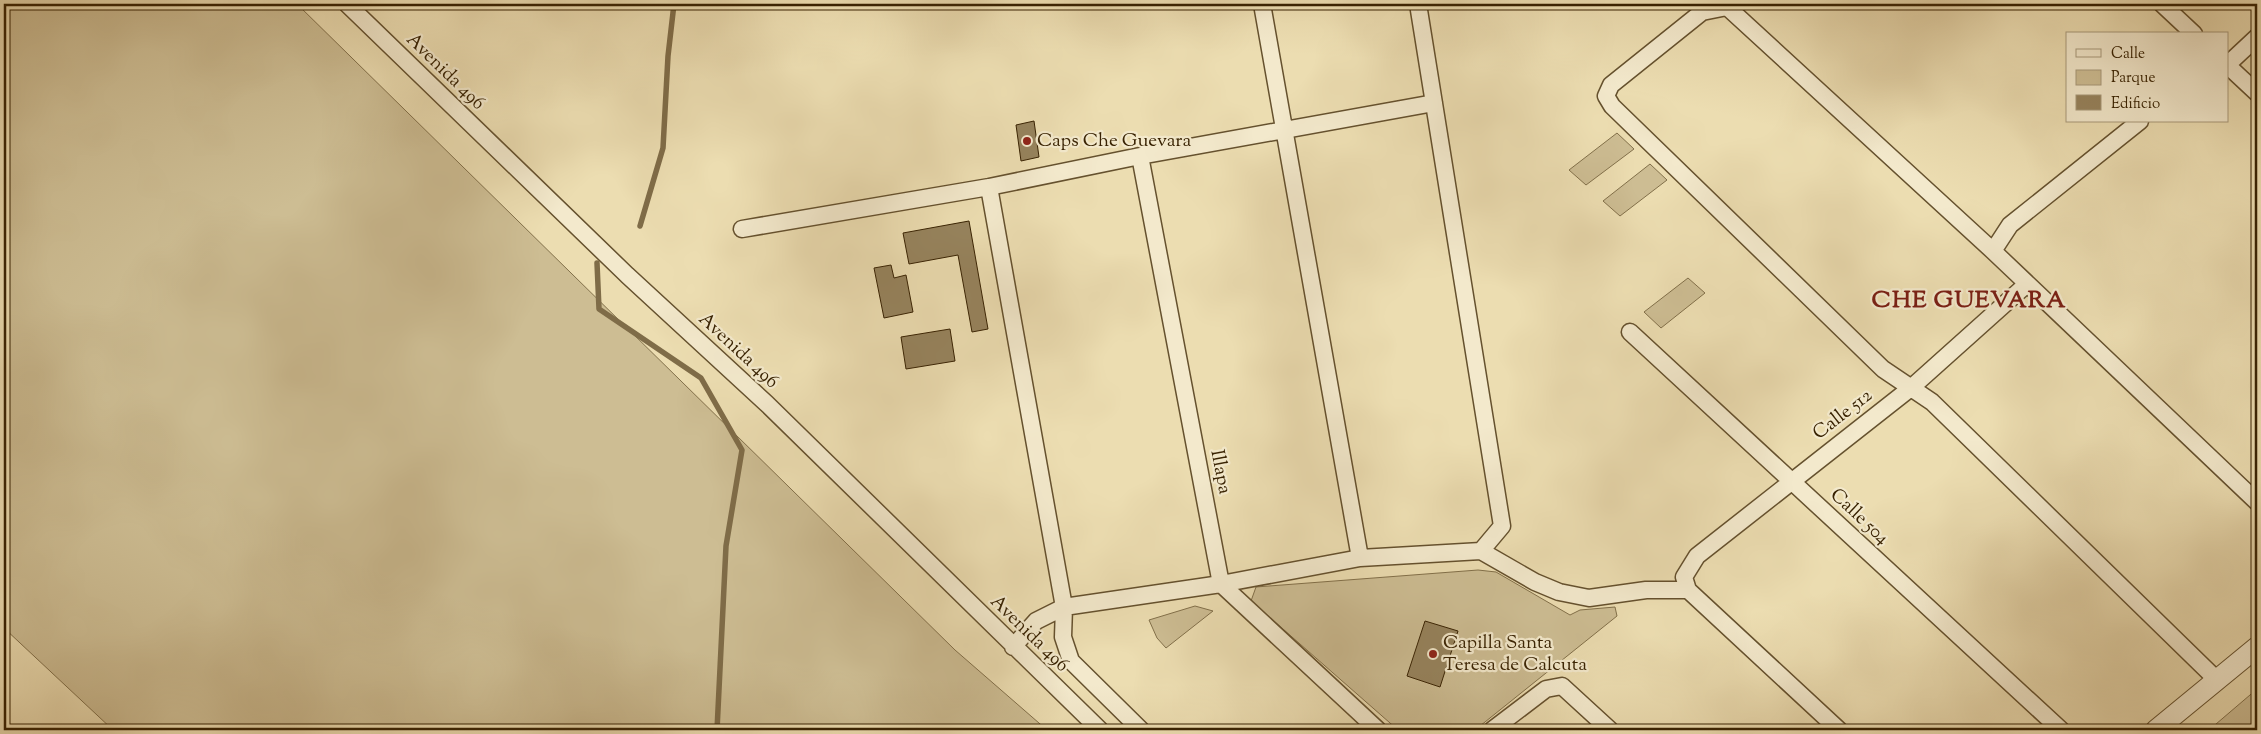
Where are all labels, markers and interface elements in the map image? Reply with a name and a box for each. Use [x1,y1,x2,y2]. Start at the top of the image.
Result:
street label: Avenida 496 [399,27,491,117]
legend [2066,32,2228,122]
text: Calle [2111,44,2145,65]
text: Parque [2111,68,2155,89]
text: Edificio [2111,94,2160,115]
place label: Caps Che Guevara [1037,128,1191,155]
marker: Caps Che Guevara [1021,135,1033,147]
district label: CHE GUEVARA [1872,284,2066,318]
street label: Avenida 496 [692,307,784,395]
street label: Calle 512 [1808,383,1879,447]
street label: Illapa [1202,447,1238,497]
street label: Calle 504 [1823,482,1895,552]
street label: Avenida 496 [983,589,1075,679]
place label: Capilla Santa Teresa de Calcuta [1443,630,1587,679]
marker: Capilla Santa Teresa de Calcuta [1427,648,1439,660]

